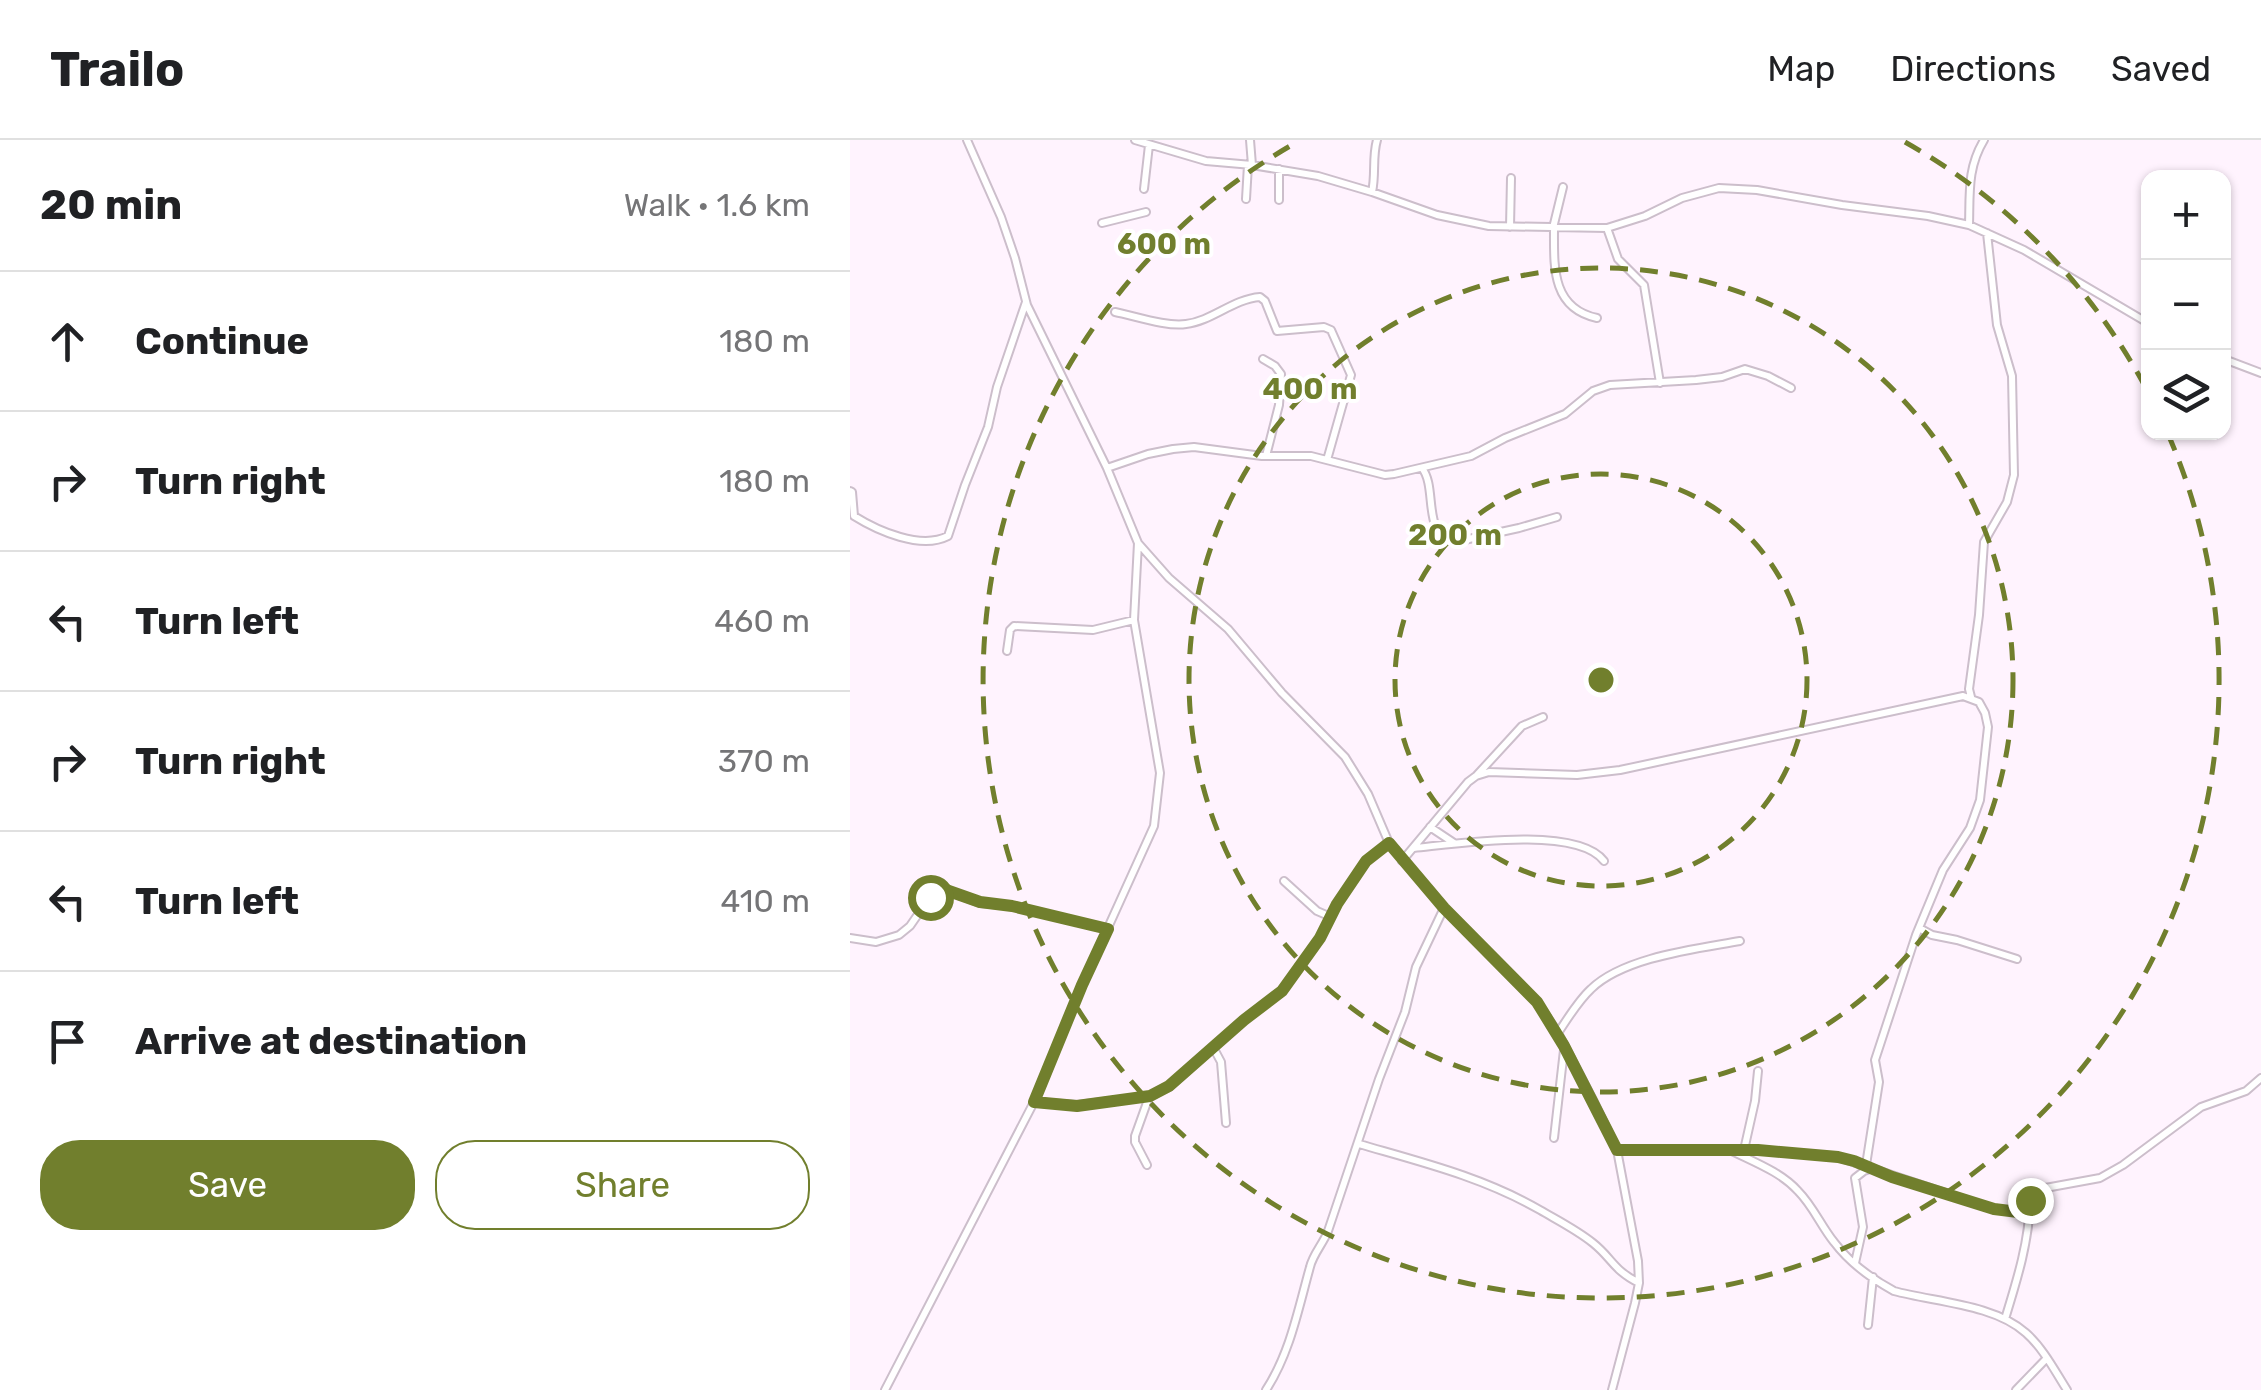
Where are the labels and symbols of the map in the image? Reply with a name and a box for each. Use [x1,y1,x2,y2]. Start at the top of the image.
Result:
text: 600 m [1117,226,1211,262]
text: 400 m [1262,371,1358,407]
text: 200 m [1408,517,1502,553]
centre of rings [1583,662,1619,698]
route start [908,875,954,921]
route end [2008,1178,2054,1224]

